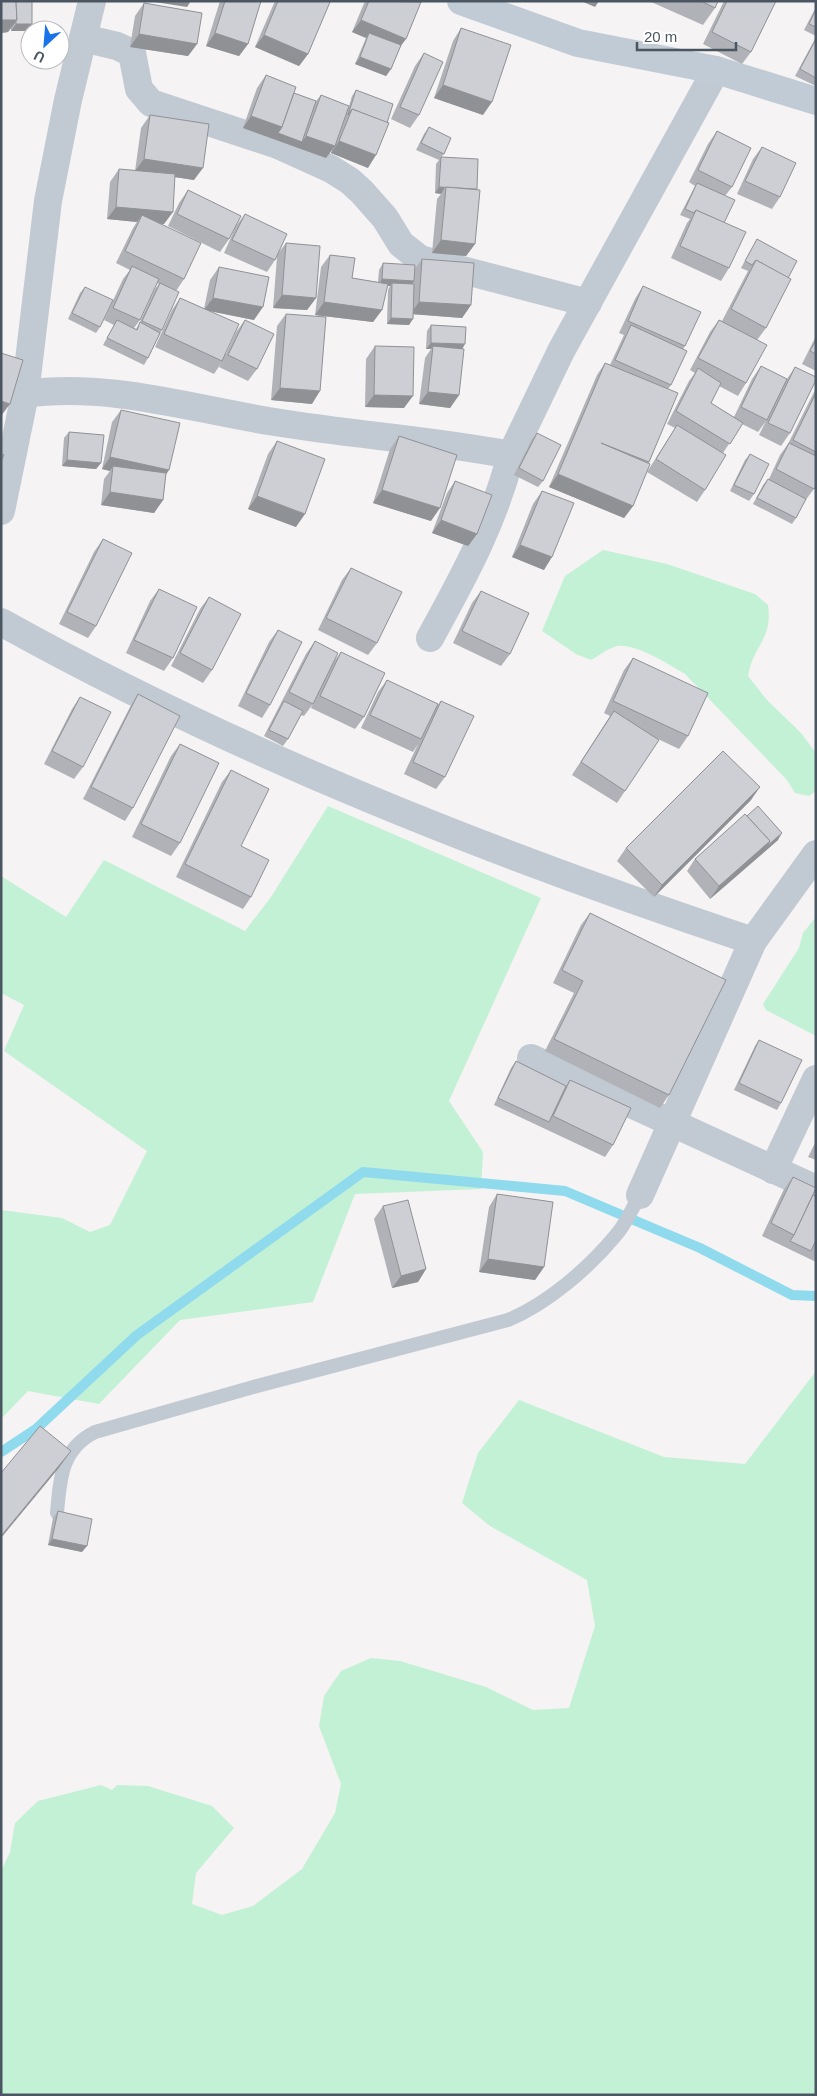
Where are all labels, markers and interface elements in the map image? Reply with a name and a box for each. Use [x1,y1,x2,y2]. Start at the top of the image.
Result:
north arrow [20,20,70,70]
scale bar [637,20,736,52]
text: 20 m [644,28,677,45]
text: U [31,47,47,66]

